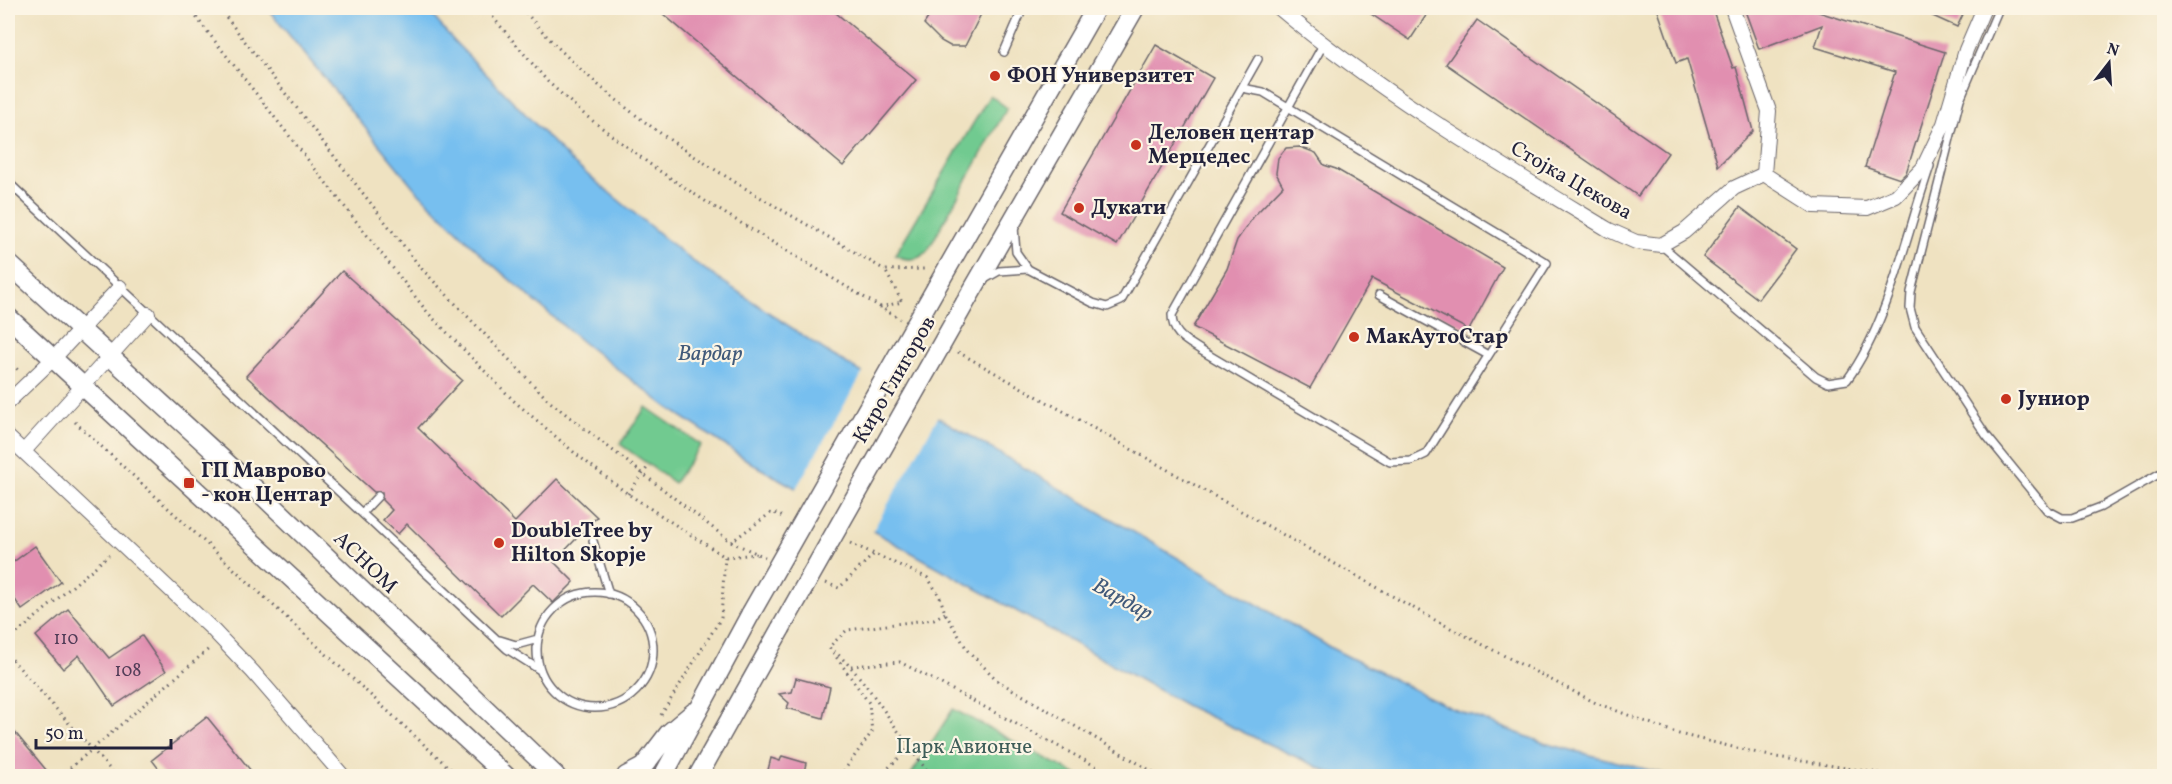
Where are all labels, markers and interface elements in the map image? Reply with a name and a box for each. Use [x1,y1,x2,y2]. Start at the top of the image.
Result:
north arrow [2079,33,2139,93]
text: N [2104,38,2122,63]
place label: ФОН Универзитет [1007,62,1195,91]
marker: ФОН Универзитет [988,69,1002,83]
place label: Деловен центар Мерцедес [1148,119,1314,172]
street label: Стојка Цекова [1505,134,1637,228]
marker: Деловен центар Мерцедес [1129,138,1143,152]
place label: Дукати [1091,194,1166,223]
marker: Дукати [1072,201,1086,215]
street label: Киро Глигоров [847,311,943,449]
place label: МакАутоСтар [1366,323,1508,352]
marker: МакАутоСтар [1347,330,1361,344]
water label: Вардар [678,339,742,370]
place label: Јуниор [2017,385,2090,414]
marker: Јуниор [1999,392,2013,406]
place label: ГП Маврово - кон Центар [201,457,333,510]
marker: ГП Маврово - кон Центар [182,476,196,490]
place label: DoubleTree by Hilton Skopje [511,517,653,570]
street label: АСНОМ [327,525,403,601]
marker: DoubleTree by Hilton Skopje [492,536,506,550]
water label: Вардар [1086,571,1158,629]
house number: 110 [54,627,79,652]
house number: 108 [115,659,141,684]
scale bar [36,712,171,750]
text: 50 m [45,722,84,747]
park label: Парк Авионче [896,733,1032,762]

